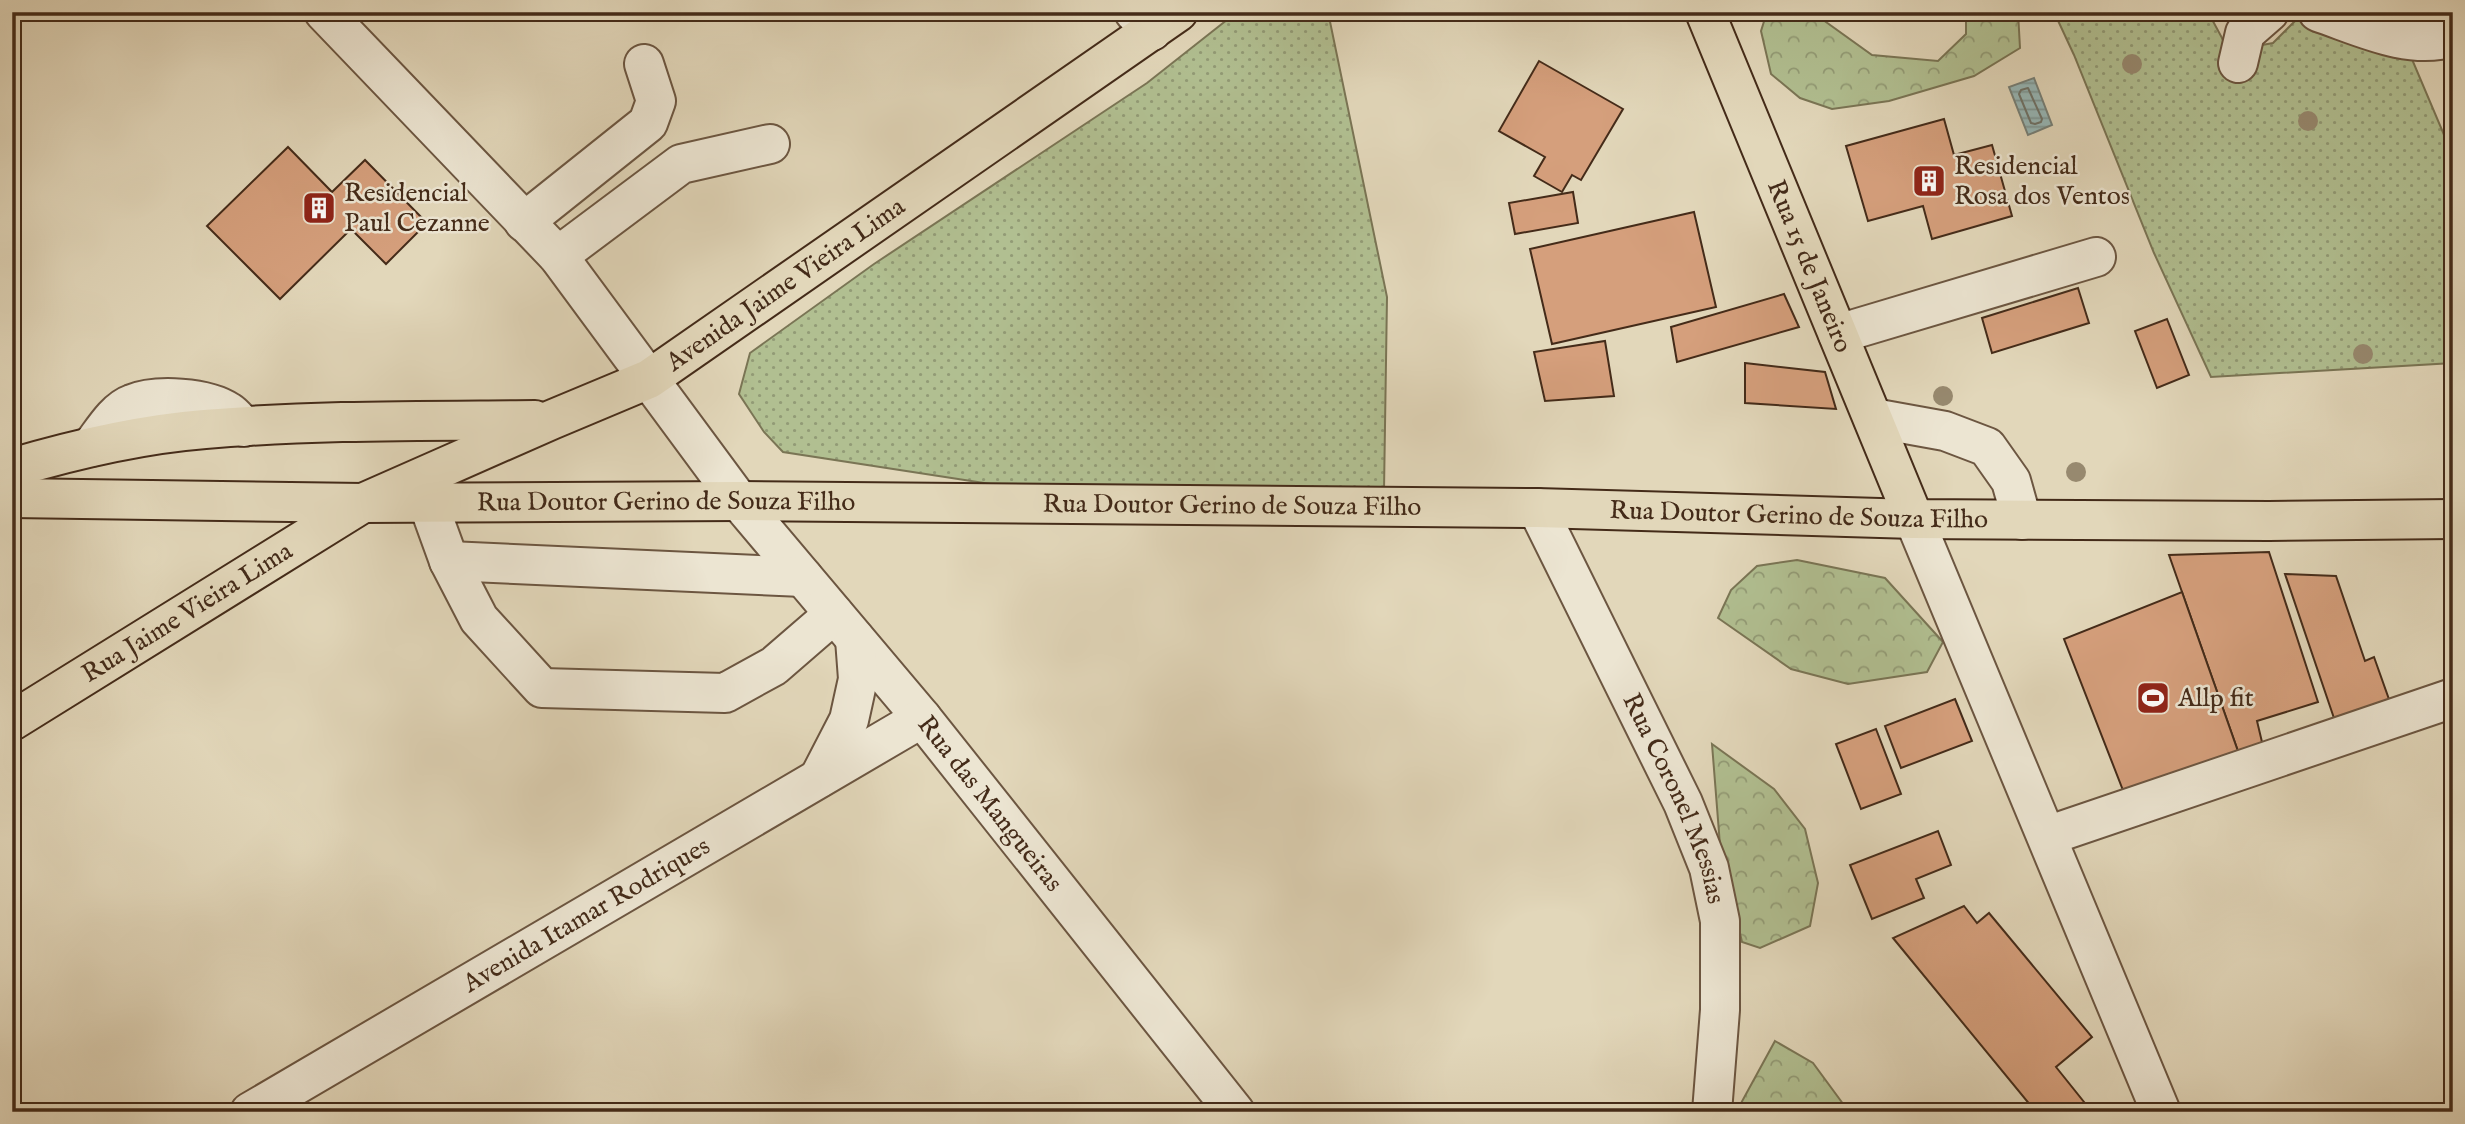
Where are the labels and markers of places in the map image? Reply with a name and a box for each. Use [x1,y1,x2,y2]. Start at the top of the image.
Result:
place label: Residencial Rosa dos Ventos [1954,150,2130,213]
building icon: Residencial Rosa dos Ventos [1910,162,1948,200]
place label: Residencial Paul Cezanne [344,177,490,240]
building icon: Residencial Paul Cezanne [300,189,338,227]
sports icon: Allp fit [2134,679,2172,717]
place label: Allp fit [2177,682,2254,715]

